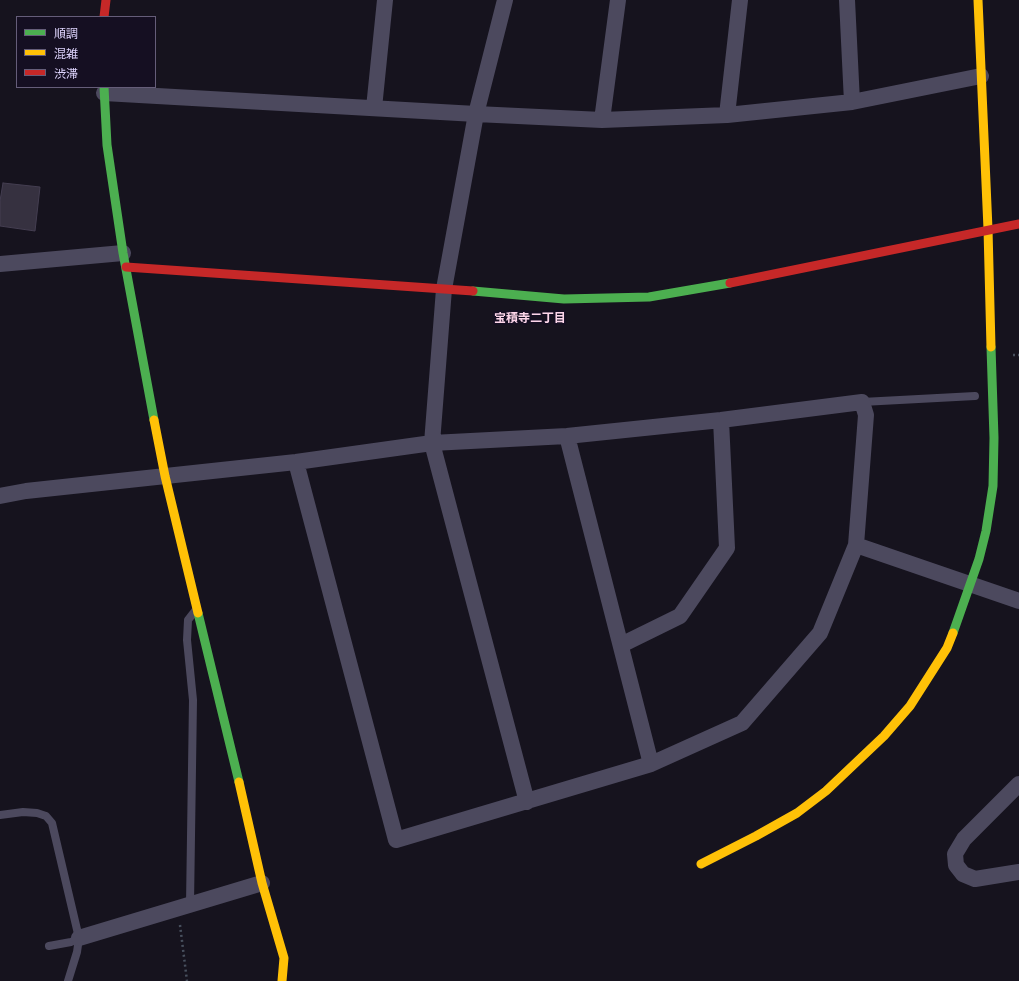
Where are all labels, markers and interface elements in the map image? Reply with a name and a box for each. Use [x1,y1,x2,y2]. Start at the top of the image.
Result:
legend [16,16,156,88]
text: 順調 [54,26,78,41]
text: 混雑 [54,46,78,61]
text: 渋滞 [54,66,78,81]
district label: 宝積寺二丁目 [494,312,566,326]

